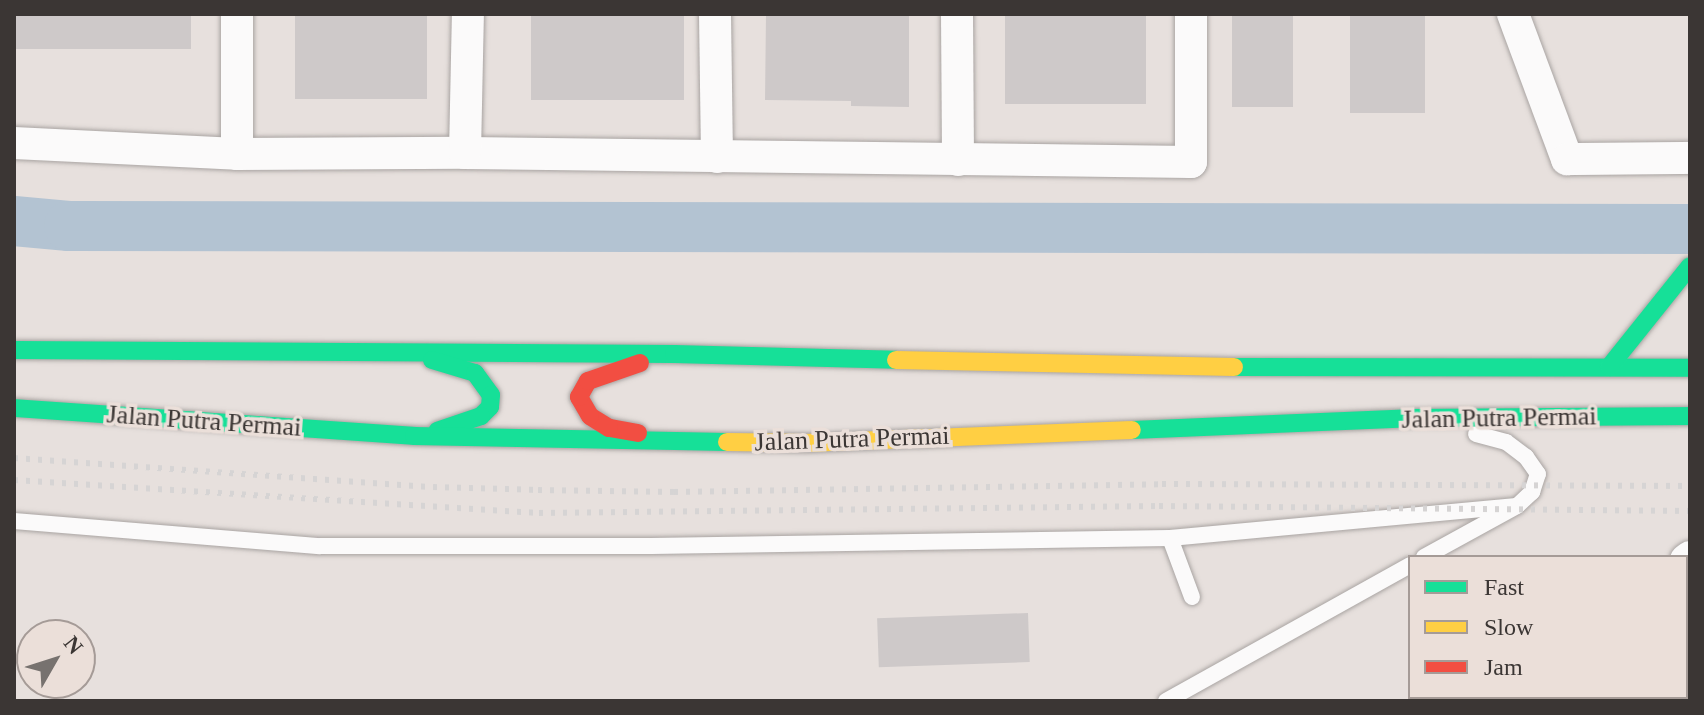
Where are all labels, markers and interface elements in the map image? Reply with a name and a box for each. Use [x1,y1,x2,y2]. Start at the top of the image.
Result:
street label: Jalan Putra Permai [106,399,302,443]
street label: Jalan Putra Permai [1401,401,1597,435]
street label: Jalan Putra Permai [754,420,950,458]
legend [1408,555,1688,699]
text: Fast [1484,574,1524,600]
text: Slow [1484,614,1533,640]
north arrow [16,619,96,699]
text: N [59,631,88,659]
text: Jam [1484,654,1523,680]

